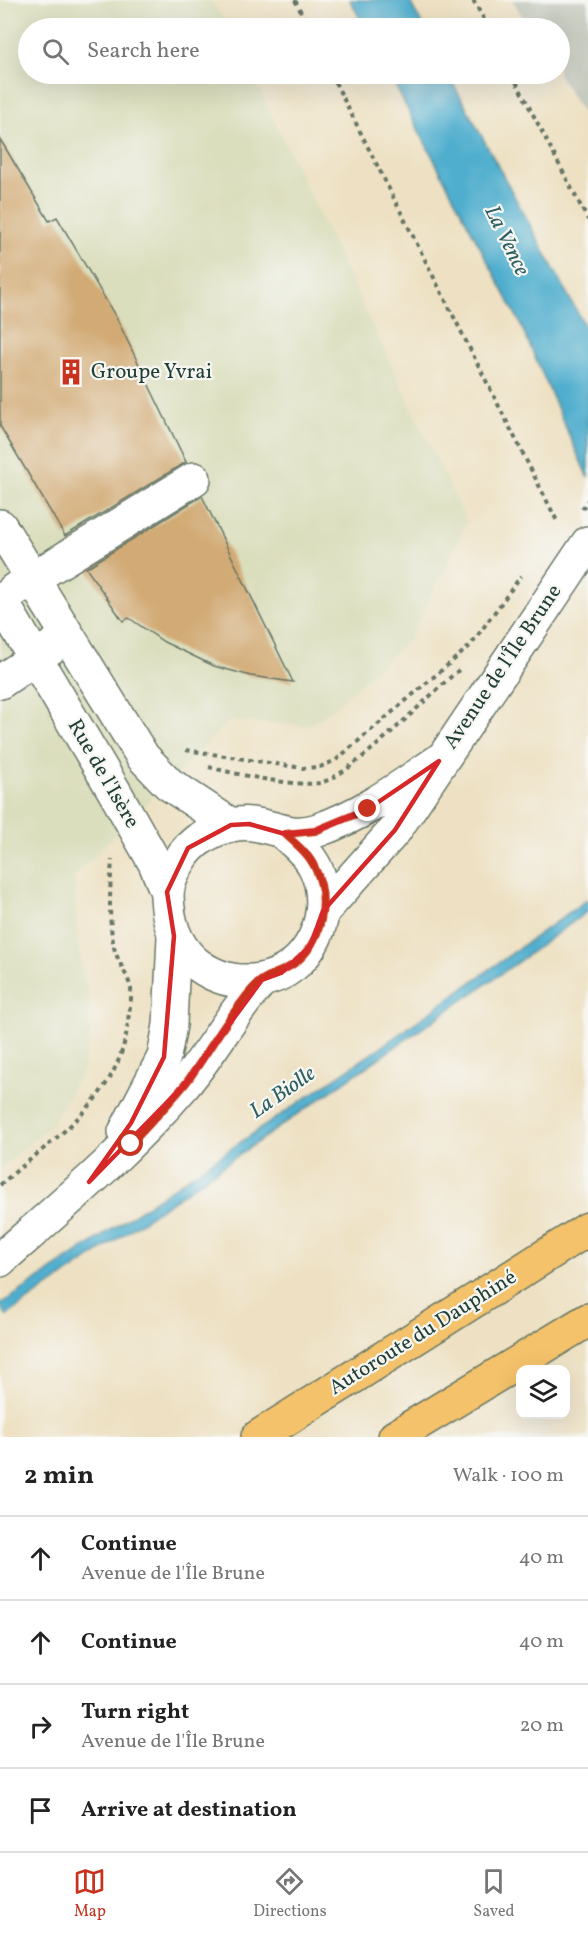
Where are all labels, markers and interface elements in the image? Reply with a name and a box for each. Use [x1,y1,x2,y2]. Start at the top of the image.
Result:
search box [18,18,570,84]
icon: search [39,35,72,68]
text: Search here [87,36,200,67]
water label: La Vence [476,201,536,281]
building icon: Groupe Yvrai [56,357,86,387]
place label: Groupe Yvrai [91,358,212,387]
street label: Avenue de l'Île Brune [437,579,569,755]
street label: Rue de l'Isère [60,714,146,834]
route end [354,795,380,821]
water label: La Biolle [244,1059,322,1127]
route start [117,1130,143,1156]
street label: Autoroute du Dauphiné [324,1263,522,1403]
map controls [516,1365,570,1419]
button: layers [516,1365,570,1419]
text: 2 min [24,1458,94,1494]
text: Walk · 100 m [453,1462,564,1490]
text: Continue [81,1529,177,1560]
icon: ahead [24,1542,57,1575]
text: 40 m [519,1544,564,1572]
text: Avenue de l'Île Brune [81,1560,265,1588]
icon: ahead [24,1626,57,1659]
text: Continue [81,1627,177,1658]
text: 40 m [519,1628,564,1656]
text: Turn right [81,1697,189,1728]
icon: right [24,1710,57,1743]
text: 20 m [520,1712,564,1740]
text: Avenue de l'Île Brune [81,1728,265,1756]
icon: arrive [24,1794,57,1827]
text: Arrive at destination [81,1795,297,1826]
tab: Map [73,1865,106,1923]
tab: Directions [253,1865,327,1923]
tab: Saved [473,1865,515,1923]

